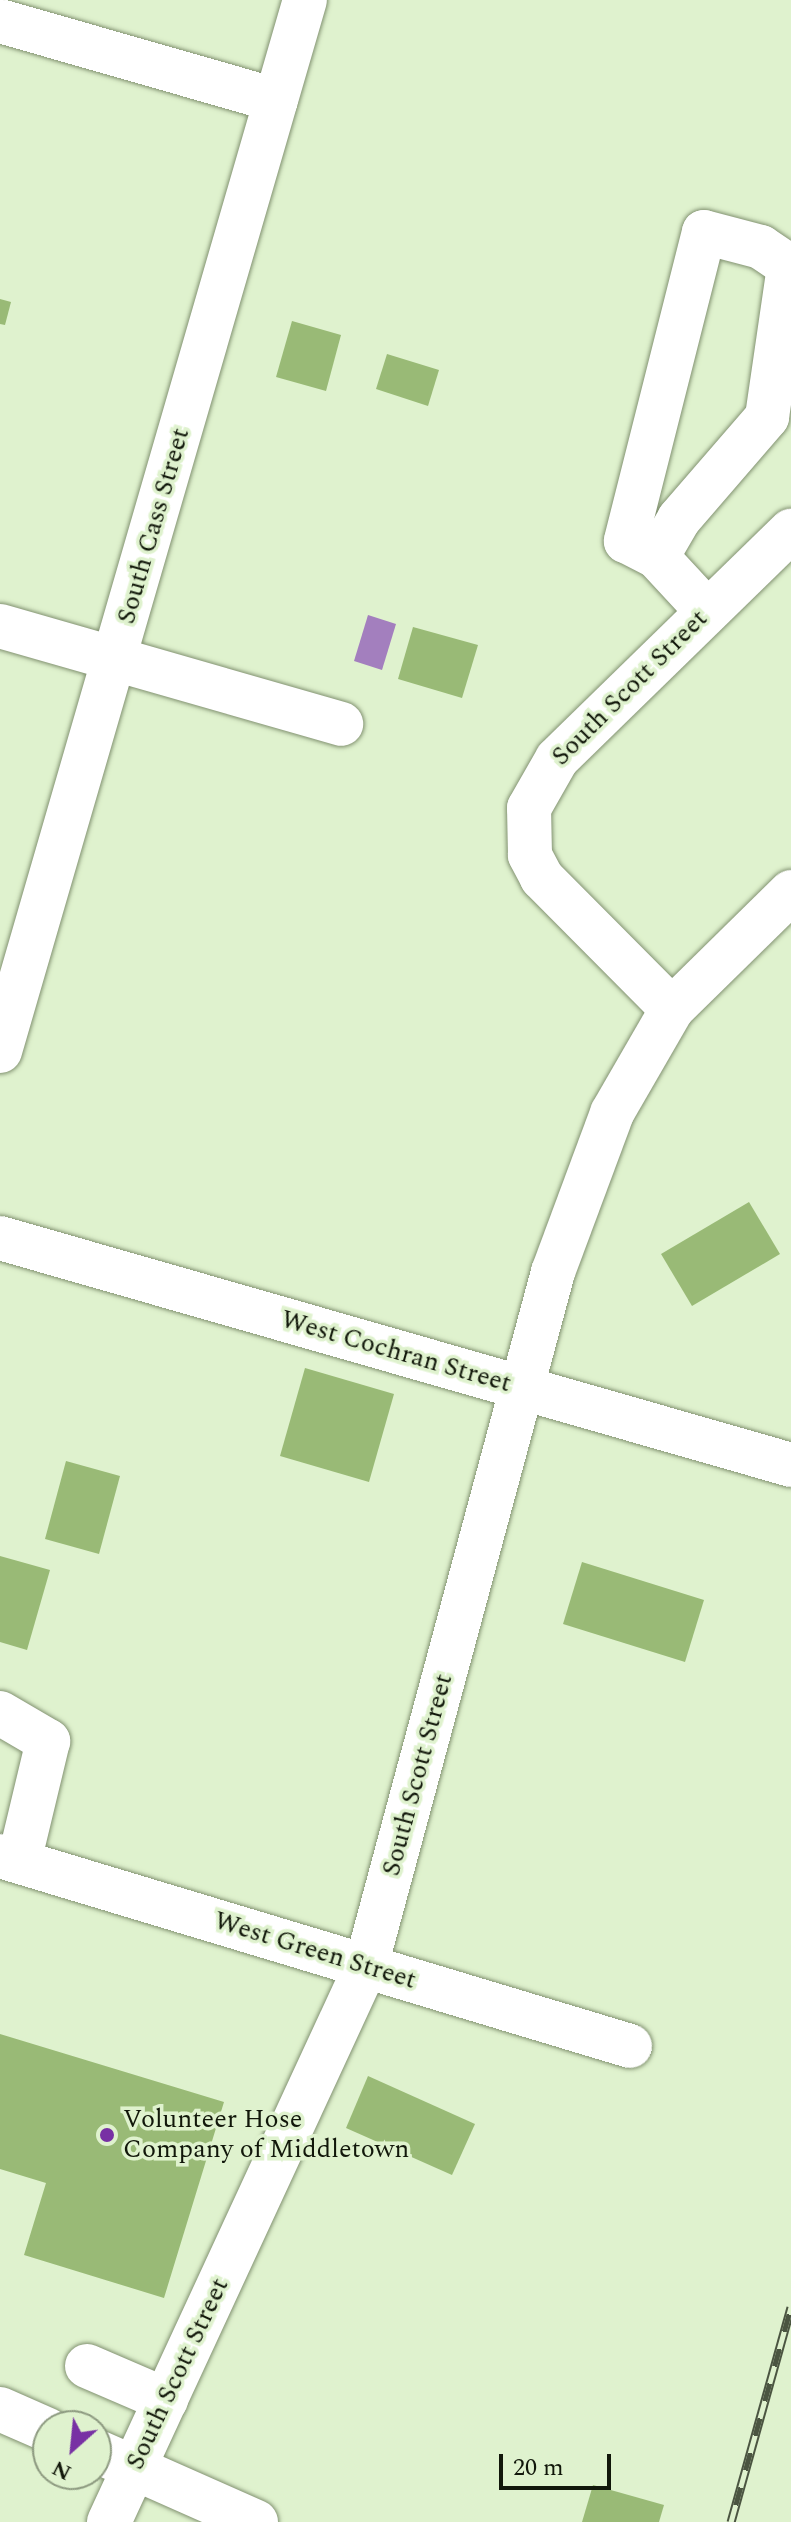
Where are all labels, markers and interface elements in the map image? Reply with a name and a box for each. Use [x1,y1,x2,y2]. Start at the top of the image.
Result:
street label: South Cass Street [111,424,197,628]
street label: South Scott Street [546,604,714,772]
street label: West Cochran Street [277,1304,515,1400]
street label: South Scott Street [376,1671,460,1879]
street label: West Green Street [210,1905,420,1997]
place label: Volunteer Hose Company of Middletown [123,2104,409,2166]
marker: Volunteer Hose Company of Middletown [98,2126,116,2144]
street label: South Scott Street [120,2273,236,2475]
north arrow [32,2410,112,2490]
scale bar [503,2438,615,2488]
text: 20 m [513,2450,564,2486]
text: N [46,2451,77,2489]

